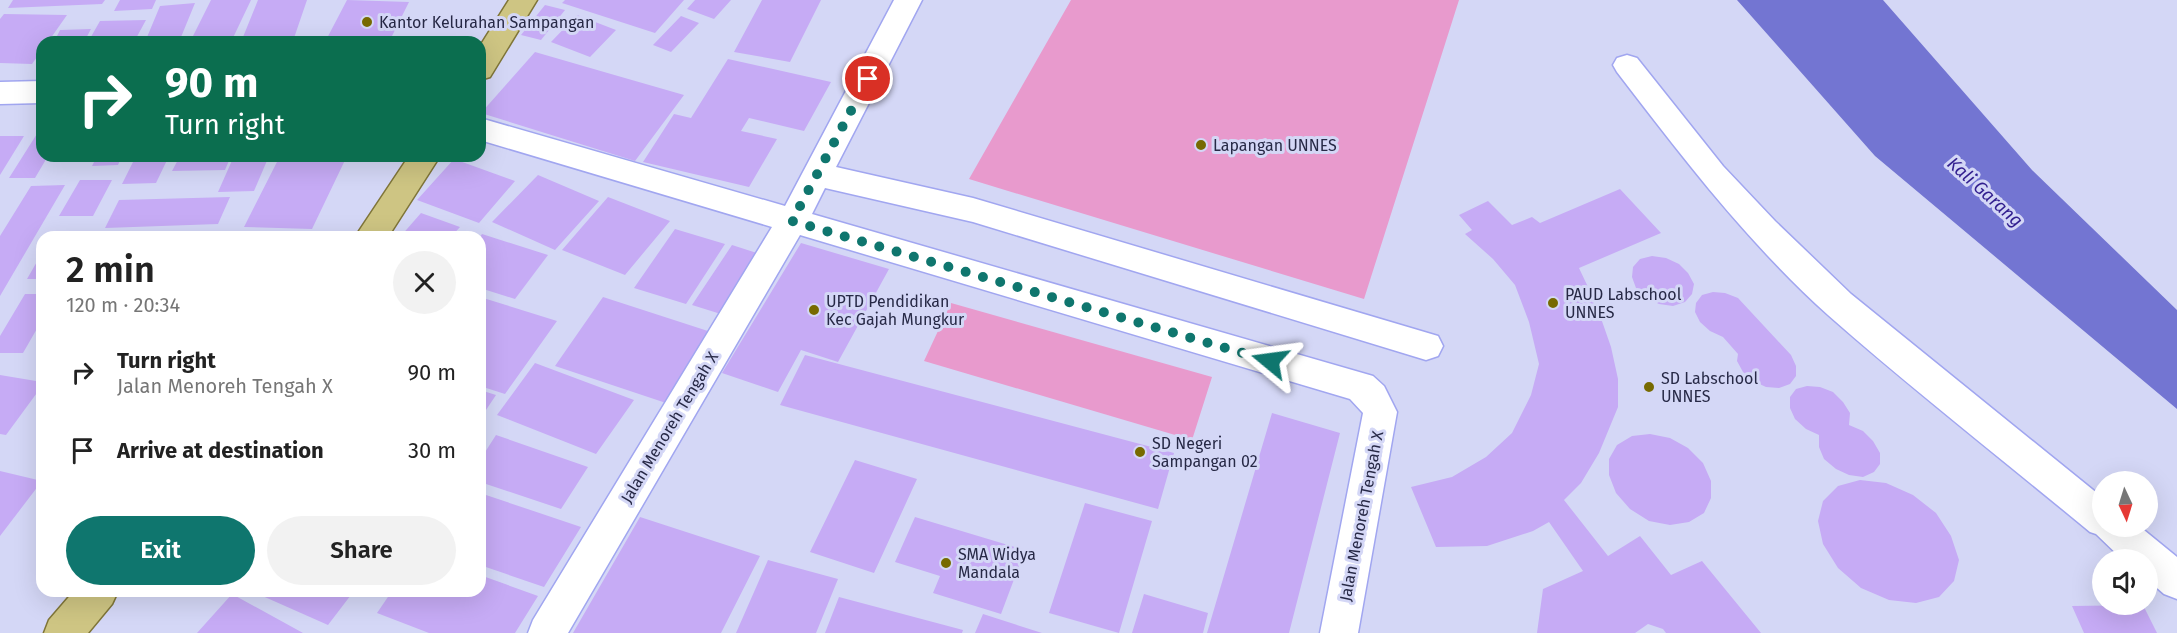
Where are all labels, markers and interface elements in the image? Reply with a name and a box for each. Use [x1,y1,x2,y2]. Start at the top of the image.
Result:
place label: Kantor Kelurahan Sampangan [379,13,594,32]
marker: Kantor Kelurahan Sampangan [360,15,374,29]
pin [842,53,893,104]
text: 90 m [165,58,259,108]
icon: right [66,60,144,138]
icon: arrive [851,62,884,95]
text: Turn right [165,109,285,141]
place label: Lapangan UNNES [1213,136,1337,155]
marker: Lapangan UNNES [1194,138,1208,152]
water label: Kali Garang [1943,152,2027,232]
text: 2 min [66,248,155,292]
button: close [393,251,456,314]
place label: PAUD Labschool UNNES [1565,285,1682,322]
place label: UPTD Pendidikan Kec Gajah Mungkur [826,292,965,329]
text: 120 m · 20:34 [66,293,180,317]
marker: PAUD Labschool UNNES [1546,296,1560,310]
marker: UPTD Pendidikan Kec Gajah Mungkur [807,303,821,317]
position arrow [1238,329,1302,393]
text: Turn right [117,347,216,374]
street label: Jalan Menoreh Tengah X [617,348,722,506]
icon: right [66,356,99,389]
text: 90 m [407,359,456,386]
place label: SD Labschool UNNES [1661,369,1758,406]
text: Jalan Menoreh Tengah X [117,374,333,398]
marker: SD Labschool UNNES [1642,380,1656,394]
street label: Jalan Menoreh Tengah X [1336,429,1387,603]
icon: arrive [66,434,99,467]
place label: SD Negeri Sampangan 02 [1152,434,1258,471]
text: Arrive at destination [117,437,324,464]
text: 30 m [408,437,456,464]
marker: SD Negeri Sampangan 02 [1133,445,1147,459]
north arrow [2092,471,2158,537]
map controls [2092,471,2158,615]
button: Exit [66,516,255,585]
button: Share [267,516,456,585]
place label: SMA Widya Mandala [958,545,1036,582]
button: sound [2092,549,2158,615]
marker: SMA Widya Mandala [939,556,953,570]

